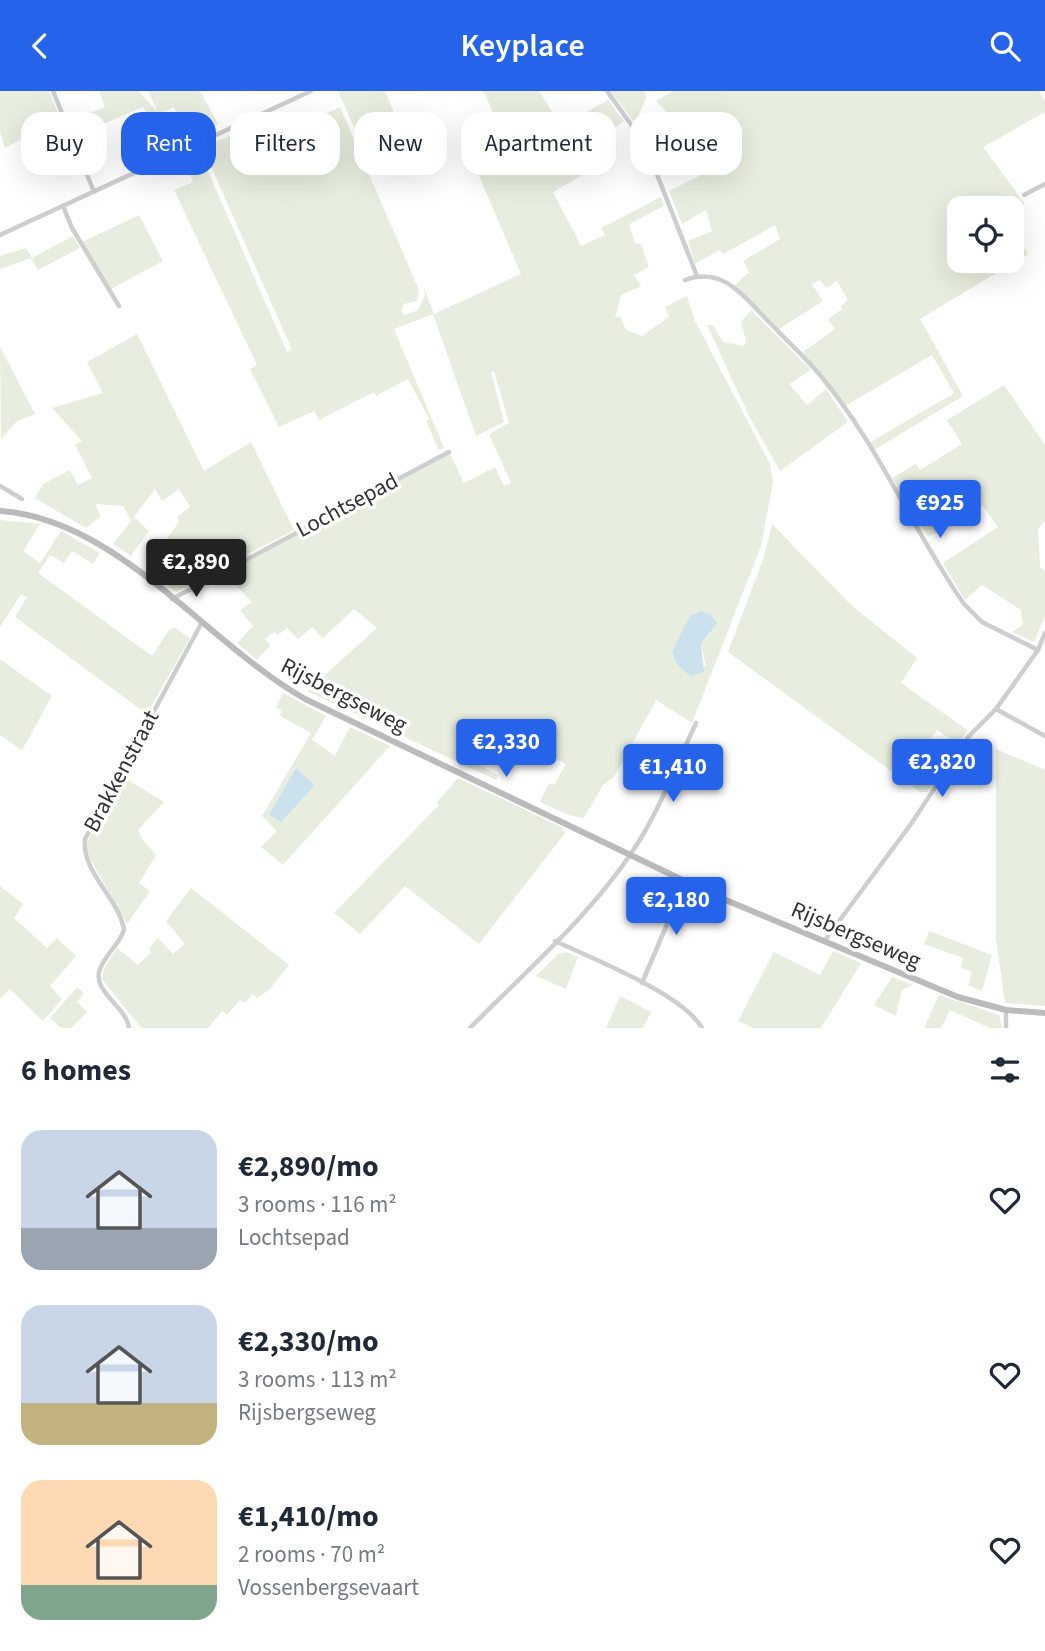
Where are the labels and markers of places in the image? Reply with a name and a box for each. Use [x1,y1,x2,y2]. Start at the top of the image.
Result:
pin: €925 [899,481,981,540]
pin: €2,890 [139,539,253,599]
pin: €2,330 [449,719,563,779]
pin: €2,820 [885,739,999,799]
pin: €1,410 [616,745,730,804]
pin: €2,180 [619,877,733,937]

